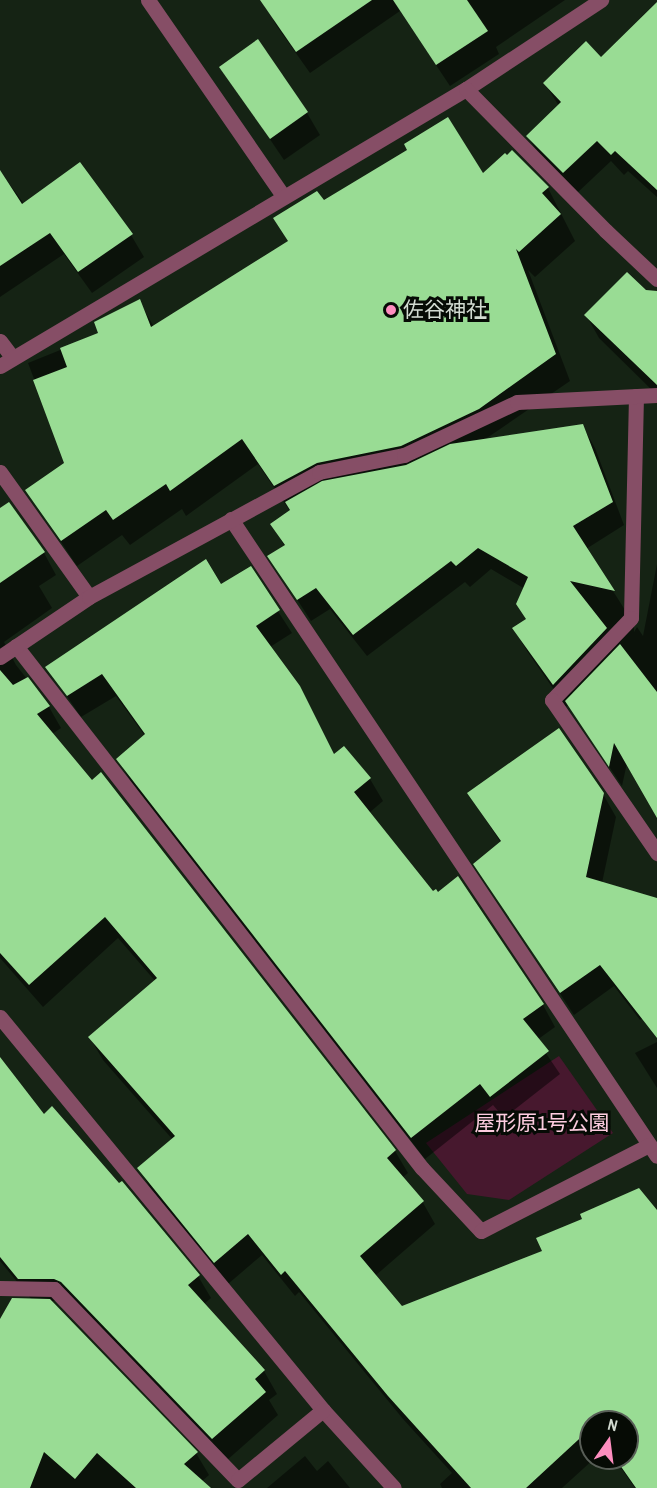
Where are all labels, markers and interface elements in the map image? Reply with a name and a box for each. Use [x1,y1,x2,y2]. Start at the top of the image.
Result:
place label: 佐谷神社 [403,297,487,323]
marker: 佐谷神社 [384,303,398,317]
park label: 屋形原1号公園 [474,1110,610,1136]
north arrow [579,1410,639,1470]
text: N [606,1413,620,1436]

